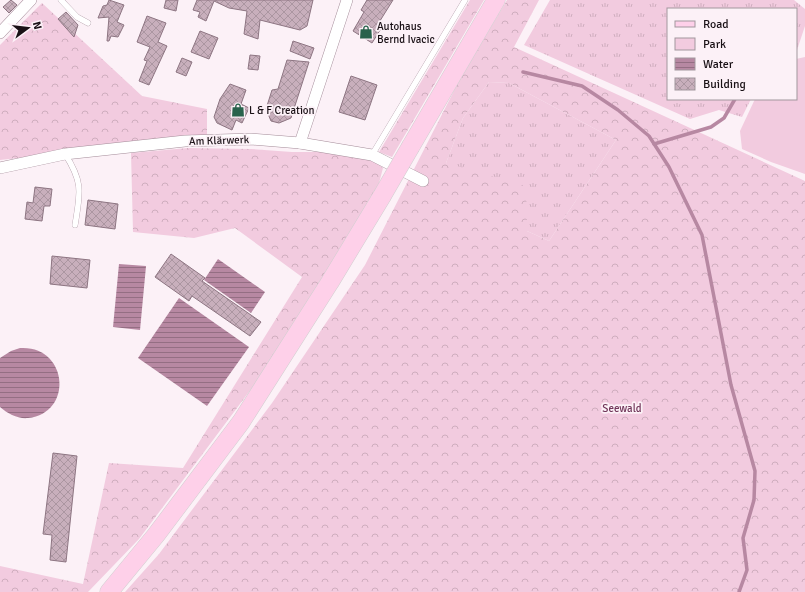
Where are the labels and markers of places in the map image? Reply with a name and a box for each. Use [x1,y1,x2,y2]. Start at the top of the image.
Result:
place label: Autohaus Bernd Ivacic [377,20,435,46]
shop icon: Autohaus Bernd Ivacic [358,24,374,40]
shop icon: L & F Creation [230,102,246,118]
place label: L & F Creation [249,104,315,117]

